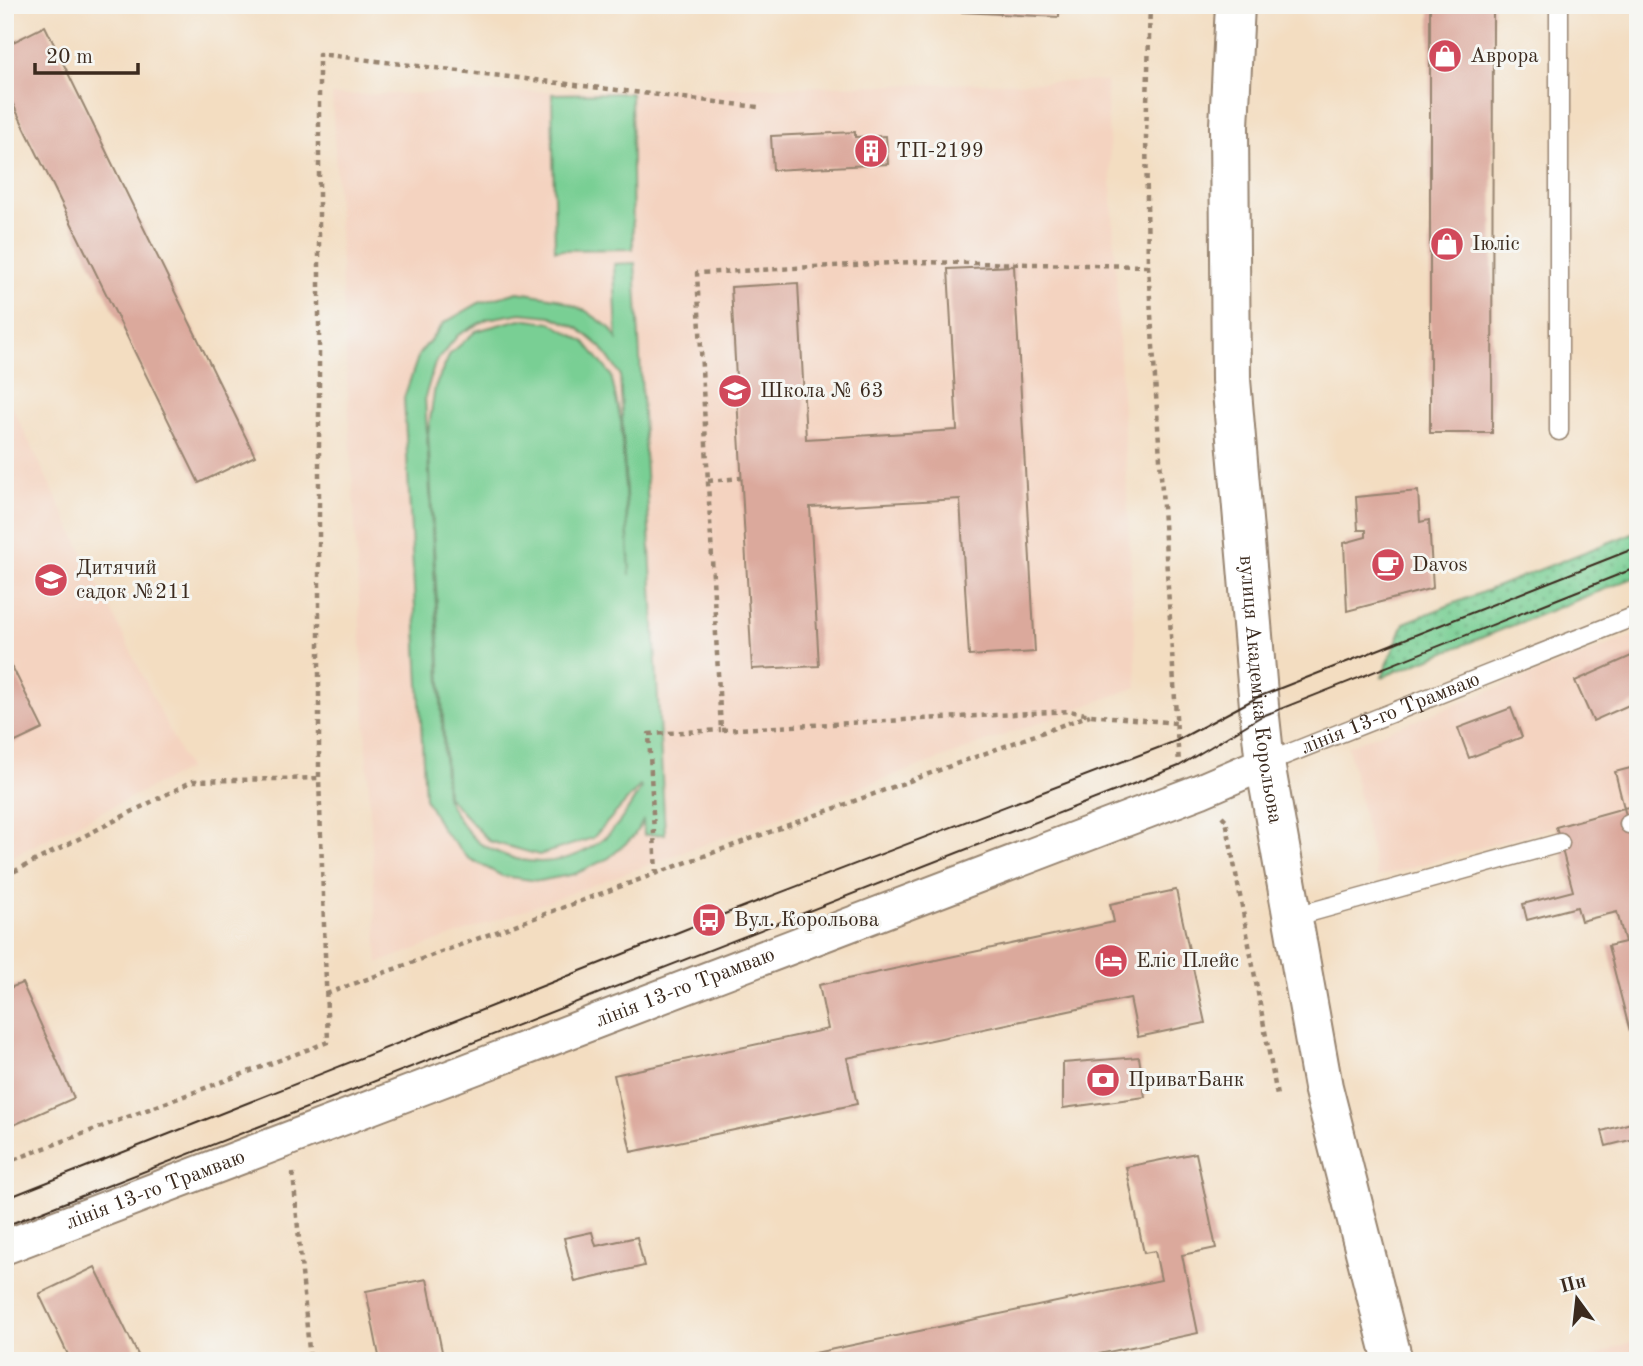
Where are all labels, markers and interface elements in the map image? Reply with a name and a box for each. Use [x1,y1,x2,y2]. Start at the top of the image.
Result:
scale bar [35,32,138,76]
shop icon: Аврора [1426,37,1464,75]
place label: Аврора [1470,46,1539,67]
text: 20 m [46,47,93,68]
building icon: ТП-2199 [852,132,890,170]
place label: ТП-2199 [896,141,984,162]
shop icon: Іюліс [1428,225,1466,263]
place label: Іюліс [1472,234,1520,255]
school or university icon: Школа № 63 [716,372,754,410]
place label: Школа № 63 [760,381,884,402]
cafe icon: Davos [1369,546,1407,584]
street label: вулиця Академіка Корольова [1236,554,1286,825]
place label: Davos [1412,555,1468,576]
place label: Дитячий садок №211 [76,558,192,603]
school or university icon: Дитячий садок №211 [32,561,70,599]
street label: лінія 13-го Трамваю [1298,668,1483,758]
bus stop icon: Вул. Корольова [690,901,728,939]
place label: Вул. Корольова [734,910,879,931]
hotel icon: Еліс Плейс [1092,942,1130,980]
street label: лінія 13-го Трамваю [593,944,778,1031]
place label: Еліс Плейс [1136,951,1239,972]
bank icon: ПриватБанк [1084,1061,1122,1099]
place label: ПриватБанк [1128,1070,1245,1091]
street label: лінія 13-го Трамваю [63,1146,248,1233]
north arrow [1542,1264,1612,1334]
text: Пн [1558,1272,1588,1298]

